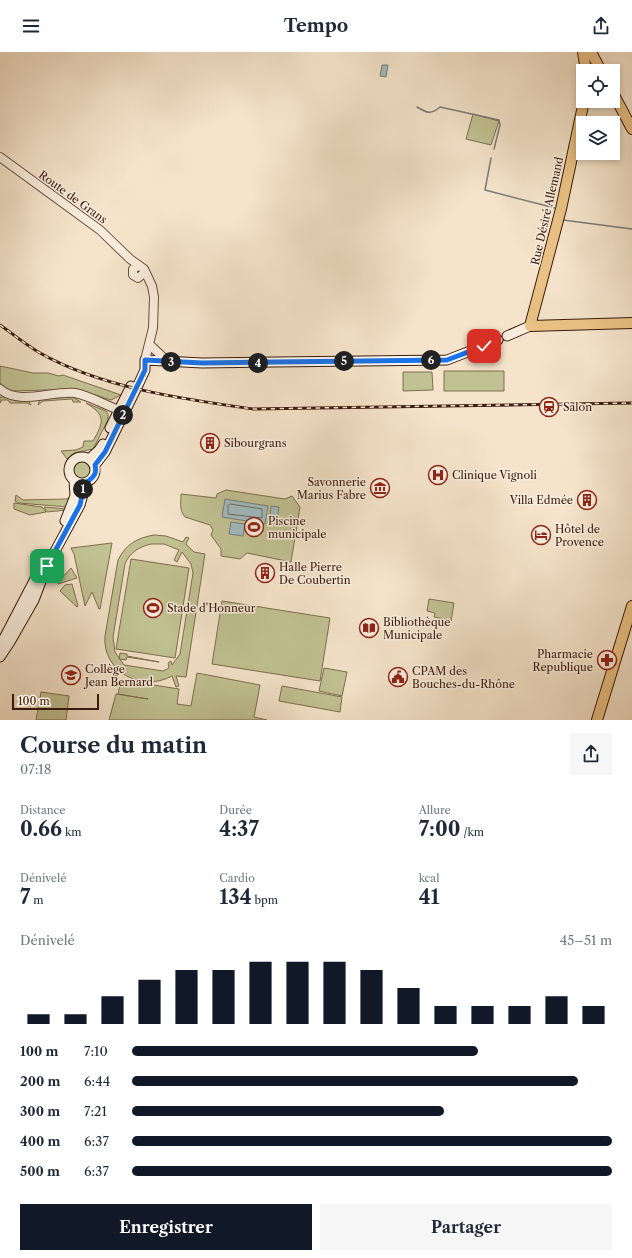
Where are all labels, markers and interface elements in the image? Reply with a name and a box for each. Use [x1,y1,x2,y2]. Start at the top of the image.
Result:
icon: menu [20,15,42,37]
text: Tempo [284,15,348,37]
icon: share [590,15,612,37]
map controls [576,64,620,160]
button: locate [576,64,620,108]
button: layers [576,116,620,160]
street label: Rue Désiré Allemand [528,155,566,267]
street label: Route de Grans [36,167,110,227]
pin [467,329,501,363]
icon: check [473,335,495,357]
pin: 6 [421,350,441,370]
pin: 5 [334,351,354,371]
pin: 3 [161,352,181,372]
pin: 4 [248,353,268,373]
text: 6 [428,353,434,367]
text: 5 [341,354,347,368]
text: 3 [168,355,174,369]
text: 4 [255,356,261,370]
station icon: Salon [538,396,560,418]
place label: Salon [563,400,592,414]
pin: 2 [113,405,133,425]
text: 2 [120,408,126,422]
building icon: Sibourgrans [199,432,221,454]
place label: Sibourgrans [224,436,287,450]
hospital icon: Clinique Vignoli [427,464,449,486]
place label: Clinique Vignoli [452,468,537,482]
place label: Savonnerie Marius Fabre [297,475,366,502]
museum icon: Savonnerie Marius Fabre [369,477,391,499]
pin: 1 [73,479,93,499]
text: 1 [81,482,85,496]
building icon: Villa Edmée [576,489,598,511]
place label: Villa Edmée [509,493,573,507]
place label: Piscine municipale [268,514,326,541]
sports icon: Piscine municipale [243,516,265,538]
place label: Hôtel de Provence [555,522,604,549]
hotel icon: Hôtel de Provence [530,524,552,546]
pin [30,549,64,583]
icon: arrive [36,555,58,577]
place label: Halle Pierre De Coubertin [279,560,351,587]
building icon: Halle Pierre De Coubertin [254,562,276,584]
sports icon: Stade d'Honneur [142,597,164,619]
place label: Stade d'Honneur [167,601,256,615]
place label: Bibliothèque Municipale [383,615,451,642]
library icon: Bibliothèque Municipale [358,617,380,639]
place label: Pharmacie Republique [532,647,593,674]
pharmacy icon: Pharmacie Republique [596,649,618,671]
place label: Collège Jean Bernard [83,662,153,689]
school or university icon: Collège Jean Bernard [60,664,82,686]
place label: CPAM des Bouches-du-Rhône [412,664,515,691]
public building icon: CPAM des Bouches-du-Rhône [387,666,409,688]
scale bar [12,692,99,711]
text: 100 m [18,694,50,708]
text: Course du matin [20,732,207,759]
button: share [570,733,612,775]
text: 07:18 [20,761,51,777]
text: Distance [20,803,66,817]
text: Durée [219,803,252,817]
text: Allure [419,803,451,817]
text: 0.66 [20,817,62,841]
text: 4:37 [219,817,259,841]
text: 7:00 [419,817,461,841]
text: km [62,825,81,839]
text: /km [461,825,484,839]
text: Dénivelé [20,871,66,885]
text: Cardio [219,871,255,885]
text: kcal [419,871,439,885]
text: 7 [20,885,30,909]
text: 134 [219,885,251,909]
text: 41 [419,885,440,909]
text: m [30,893,44,907]
text: bpm [251,893,278,907]
text: Dénivelé [20,932,75,948]
text: 45–51 m [560,932,612,948]
text: 100 m [20,1043,59,1059]
text: 7:10 [84,1043,108,1059]
text: 200 m [20,1073,60,1089]
text: 6:44 [84,1073,110,1089]
text: 300 m [20,1103,60,1119]
text: 7:21 [84,1103,107,1119]
text: 400 m [20,1133,60,1149]
text: 6:37 [84,1133,109,1149]
text: 500 m [20,1163,60,1179]
text: 6:37 [84,1163,109,1179]
button: Enregistrer [20,1204,312,1250]
button: Partager [320,1204,612,1250]

